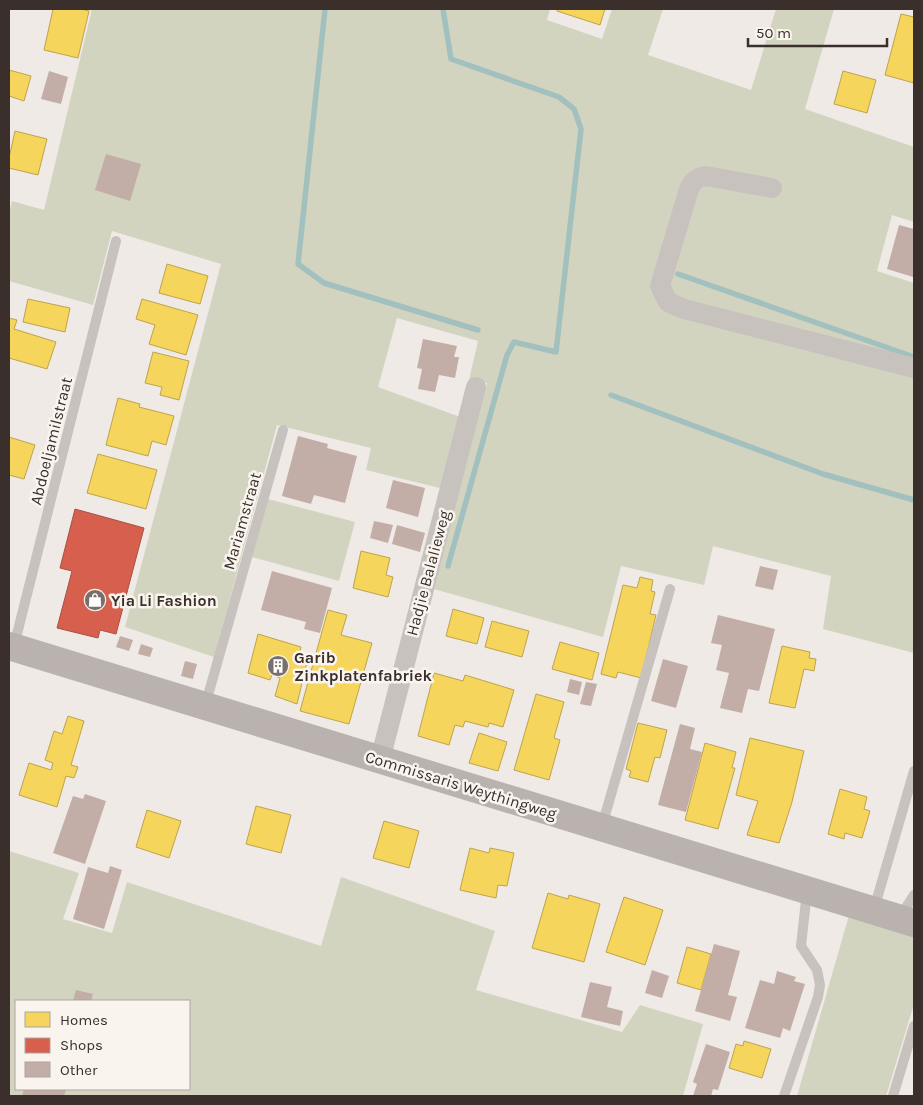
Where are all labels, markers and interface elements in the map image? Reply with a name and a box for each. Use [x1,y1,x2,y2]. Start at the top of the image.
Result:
scale bar [748,15,887,47]
text: 50 m [756,24,791,42]
street label: Abdoeljamilstraat [26,375,76,507]
street label: Mariamstraat [219,470,265,572]
street label: Hadjie Balalieweg [402,508,454,638]
shop icon: Yia Li Fashion [83,588,107,612]
place label: Yia Li Fashion [111,591,217,610]
place label: Garib Zinkplatenfabriek [294,648,433,685]
building icon: Garib Zinkplatenfabriek [266,654,290,678]
street label: Commissaris Weythingweg [363,747,559,823]
legend [15,1000,190,1090]
text: Homes [60,1011,108,1029]
text: Shops [60,1036,103,1054]
text: Other [60,1061,98,1079]

